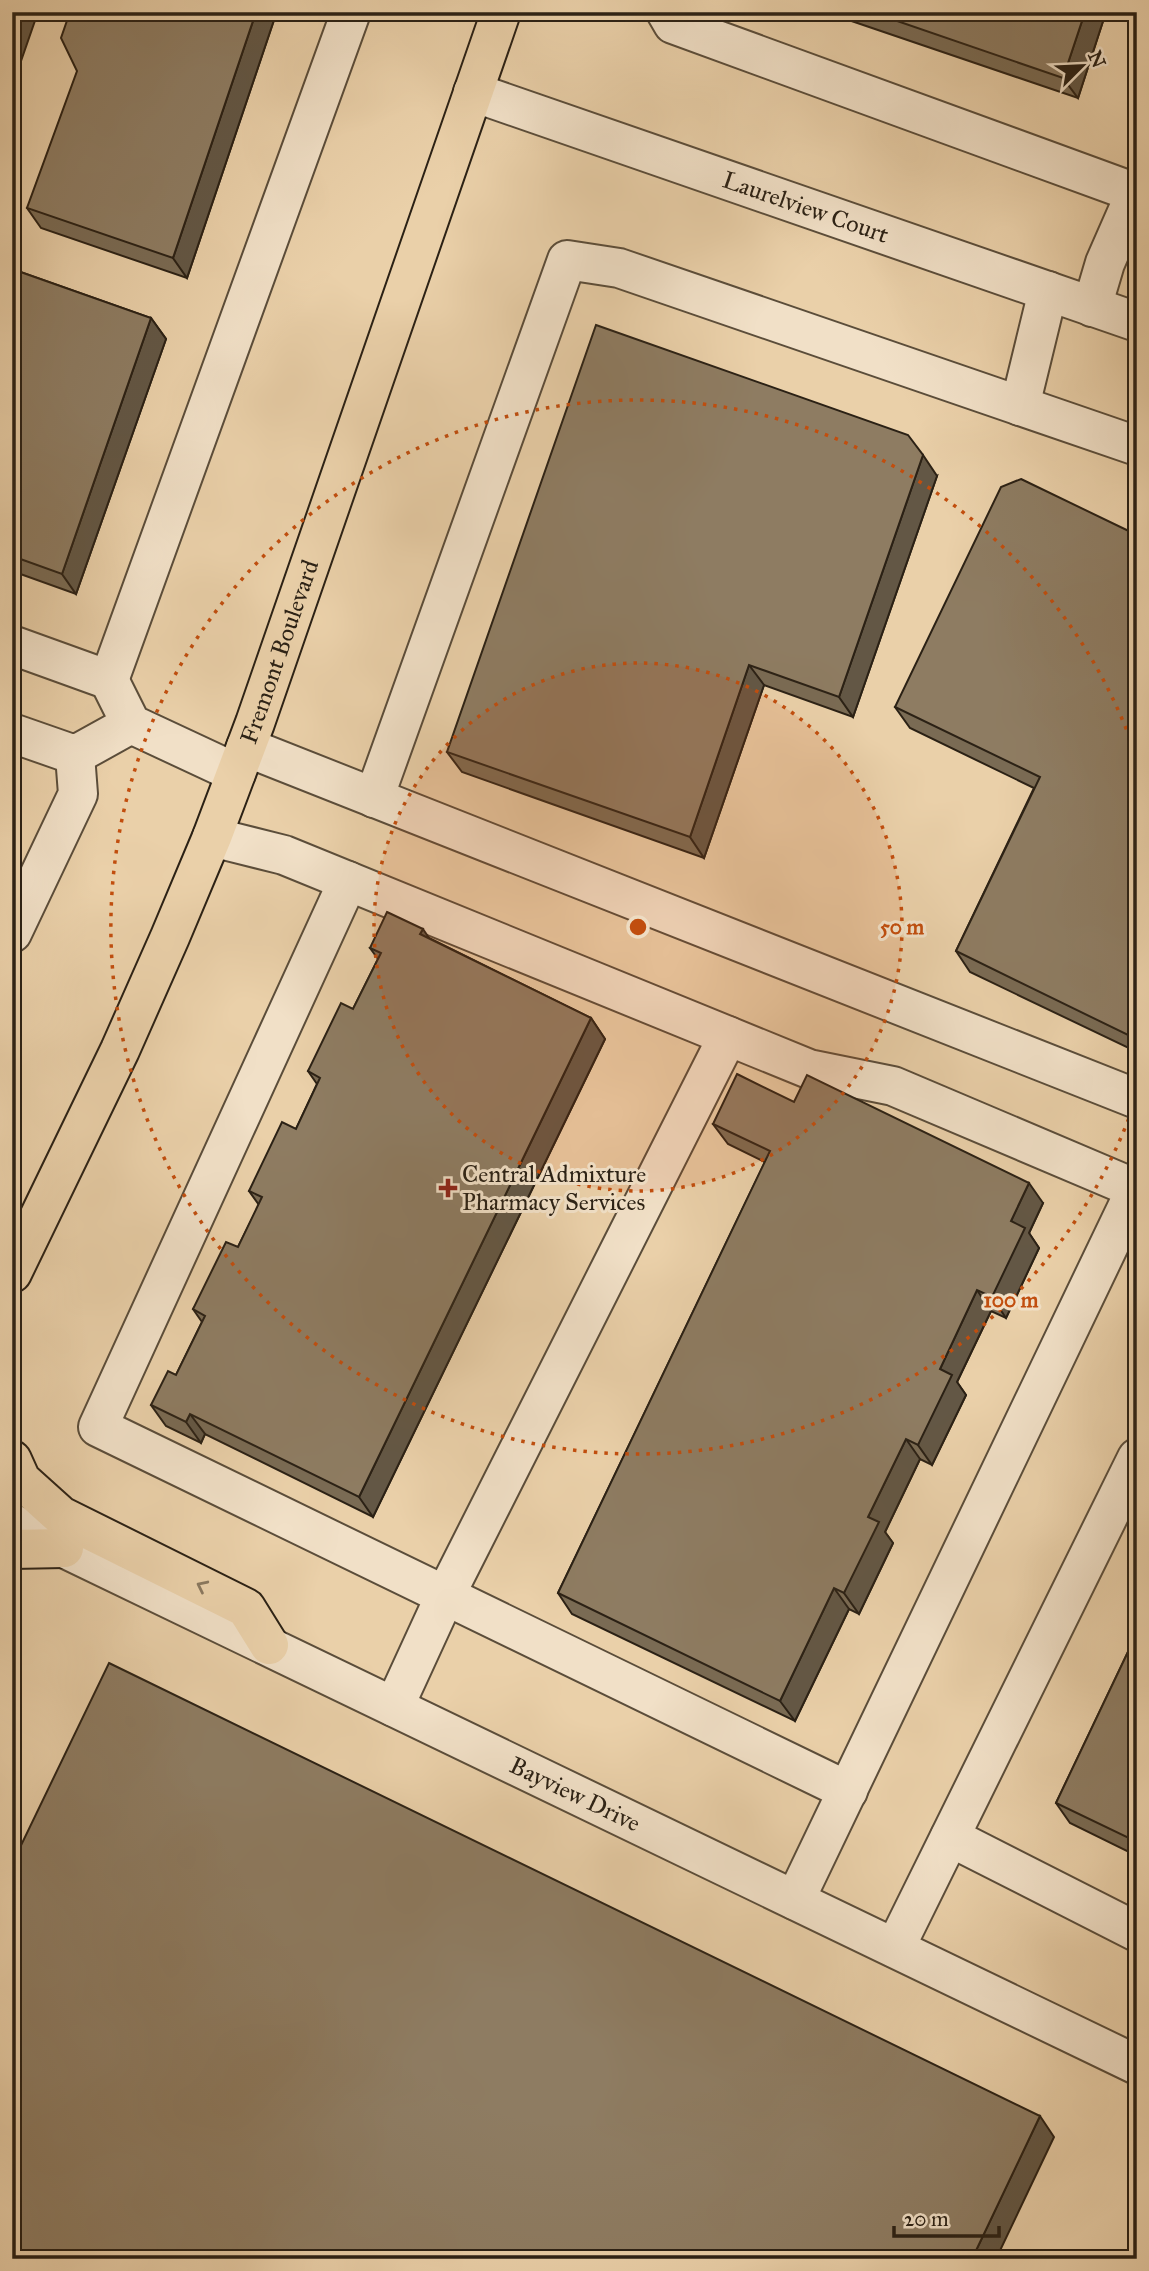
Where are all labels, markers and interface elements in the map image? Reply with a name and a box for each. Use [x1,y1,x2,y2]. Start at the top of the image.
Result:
north arrow [1048,32,1118,102]
text: N [1083,47,1111,71]
street label: Laurelview Court [719,165,893,250]
street label: Fremont Boulevard [234,556,325,748]
text: 50 m [880,914,924,940]
centre of rings [626,915,650,939]
place label: Central Admixture Pharmacy Services [462,1159,646,1217]
marker: Central Admixture Pharmacy Services [440,1180,456,1196]
text: 100 m [984,1287,1039,1313]
one-way arrow [197,1580,209,1594]
street label: Bayview Drive [505,1750,645,1838]
scale bar [894,2194,998,2238]
text: 20 m [904,2206,949,2232]

